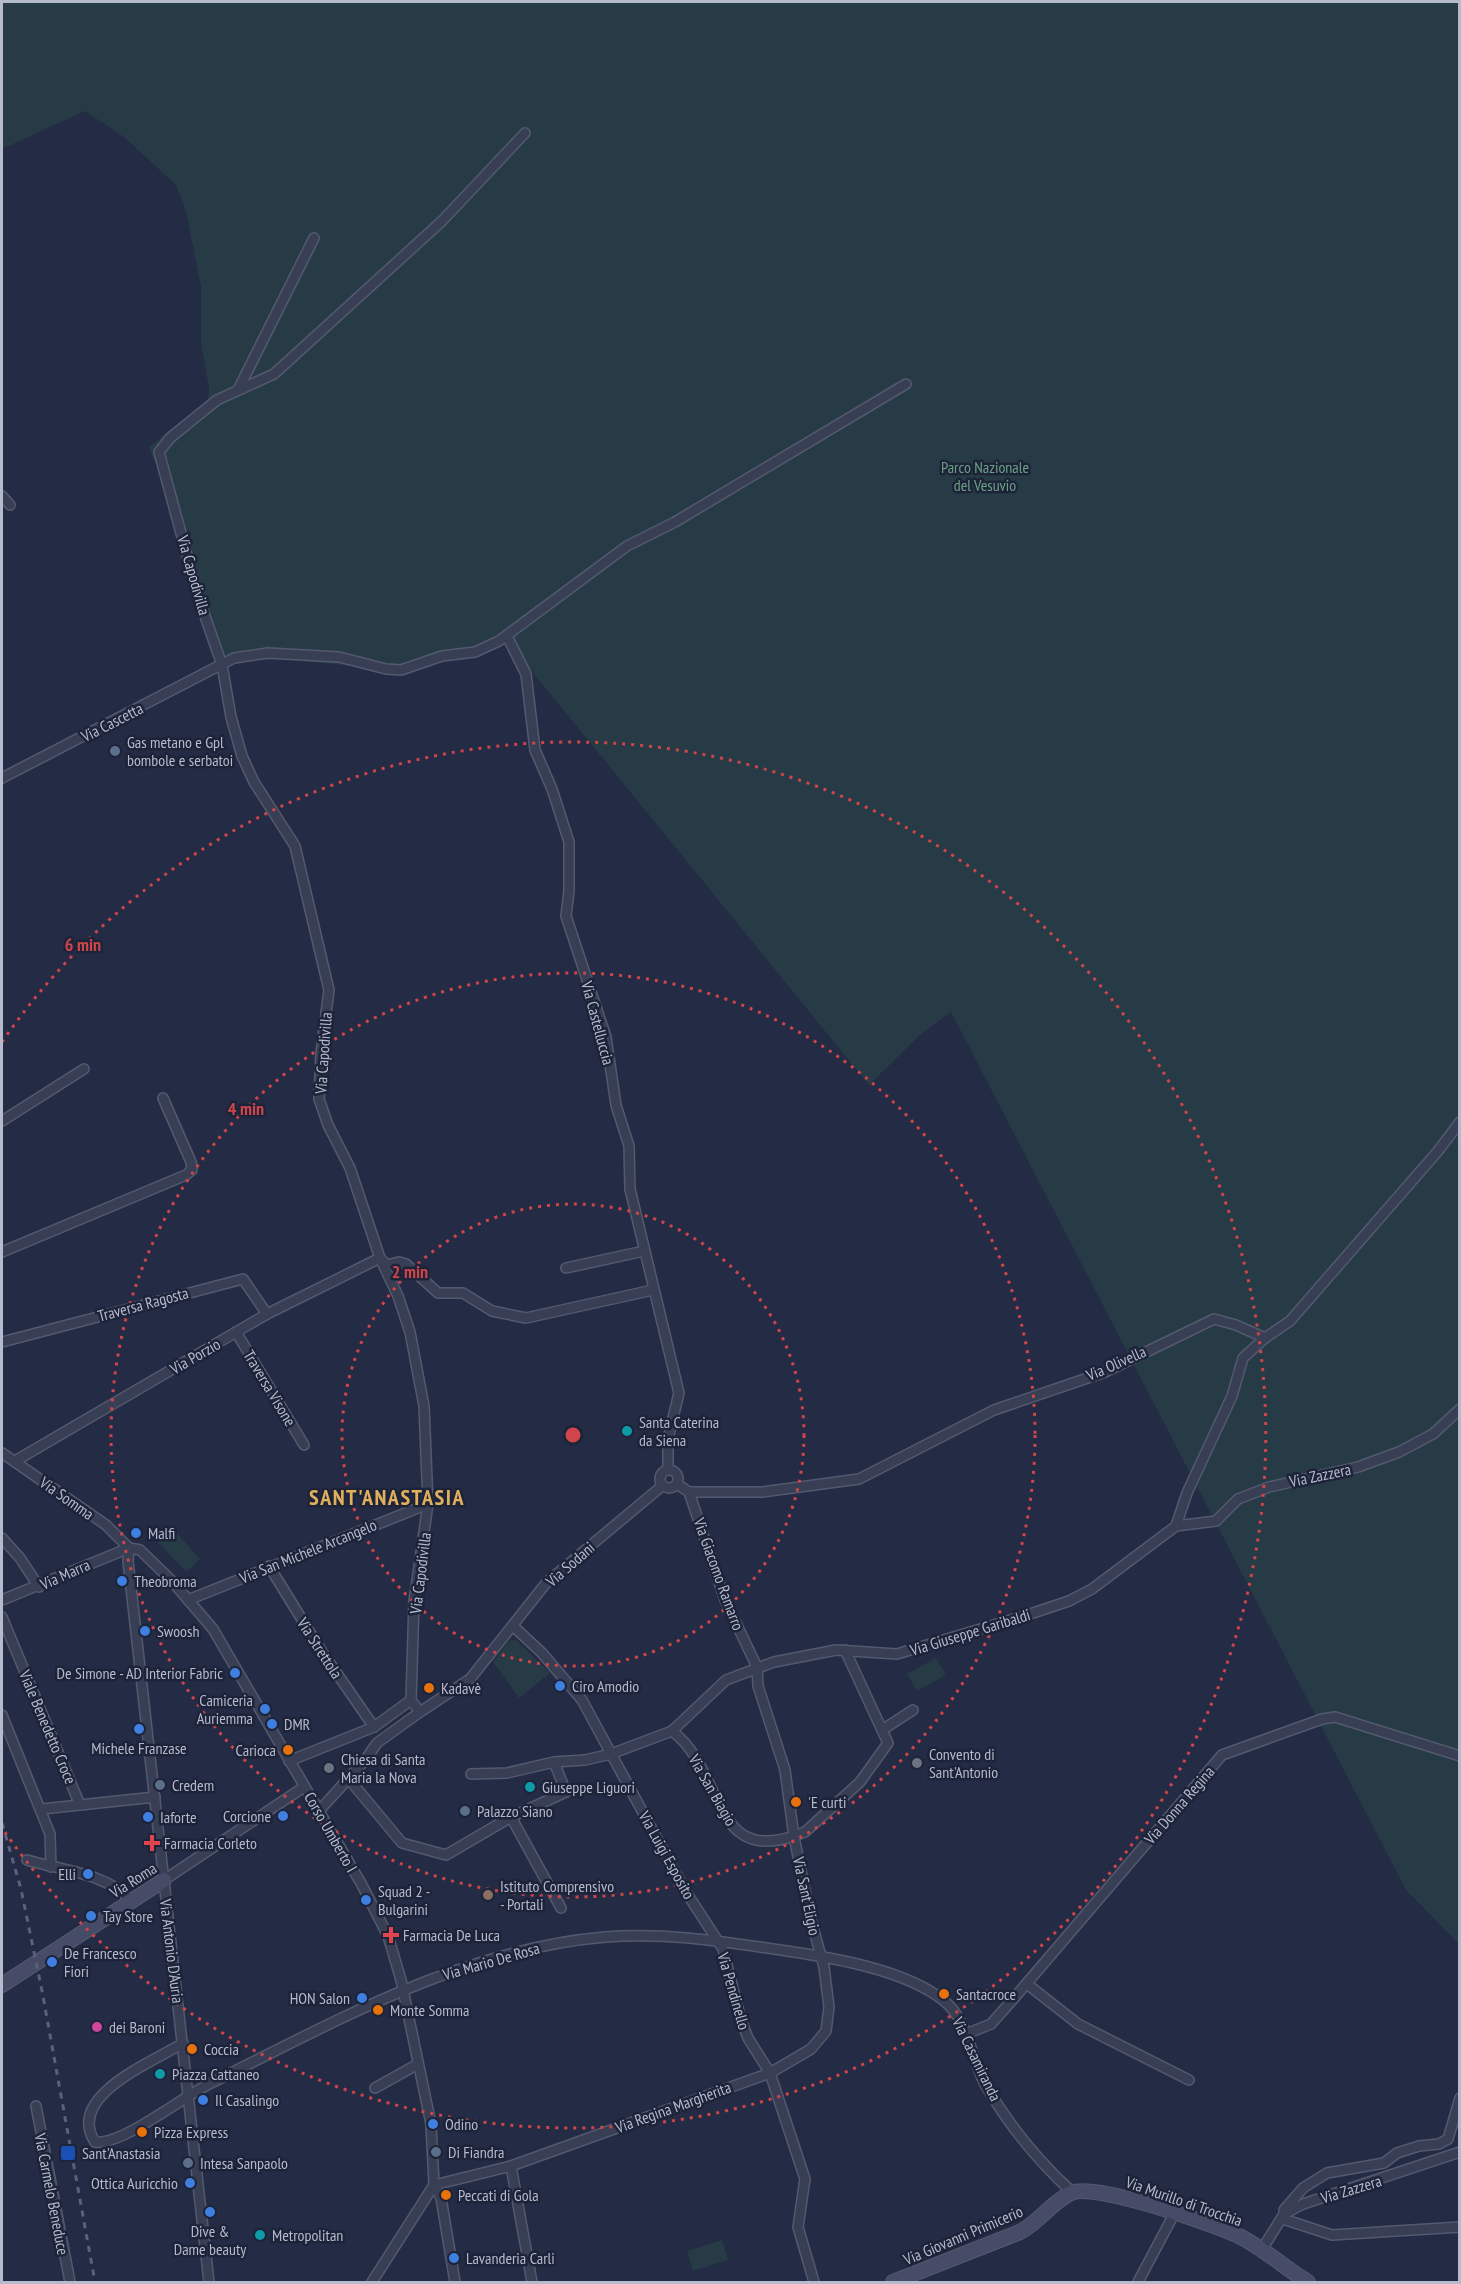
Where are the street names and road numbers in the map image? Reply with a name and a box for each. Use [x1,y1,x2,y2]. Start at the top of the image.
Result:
street label: Via Capodivilla [173,532,215,617]
street label: Via Cascetta [77,698,146,747]
street label: Via Castelluccia [577,978,619,1067]
street label: Via Capodivilla [310,1011,336,1096]
street label: Traversa Ragosta [95,1282,191,1326]
street label: Via Porzio [165,1334,224,1379]
street label: Via Olivella [1082,1341,1149,1385]
street label: Traversa Visone [239,1346,301,1430]
street label: Via Zazzera [1286,1459,1353,1491]
street label: Via Somma [35,1472,98,1524]
street label: Via San Michele Arcangelo [236,1514,379,1588]
street label: Via Giacomo Ramarro [689,1514,749,1633]
street label: Via Capodivilla [405,1531,435,1616]
street label: Via Sodani [541,1537,599,1591]
street label: Via Marra [36,1554,93,1594]
street label: Via Giuseppe Garibaldi [907,1604,1032,1660]
street label: Via Strettola [292,1613,347,1682]
street label: Viale Benedetto Croce [15,1666,81,1787]
street label: Via San Biagio [684,1750,741,1829]
street label: Via Donna Regina [1139,1762,1218,1849]
street label: Corso Umberto I [300,1788,362,1876]
street label: Via Luigi Esposito [634,1807,699,1903]
street label: Via Sant'Eligio [789,1854,825,1937]
street label: Via Roma [105,1858,160,1903]
street label: Via Antonio D'Auria [156,1897,188,2004]
street label: Via Mario De Rosa [439,1938,542,1985]
street label: Via Pendinello [713,1949,755,2032]
street label: Via Casamiranda [948,2013,1006,2104]
street label: Via Regina Margherita [612,2077,734,2138]
street label: Via Carmelo Beneduce [30,2131,74,2256]
street label: Via Zazzera [1317,2170,1384,2208]
street label: Via Murillo di Trocchia [1122,2171,1245,2230]
street label: Via Giovanni Primicerio [899,2201,1026,2270]

